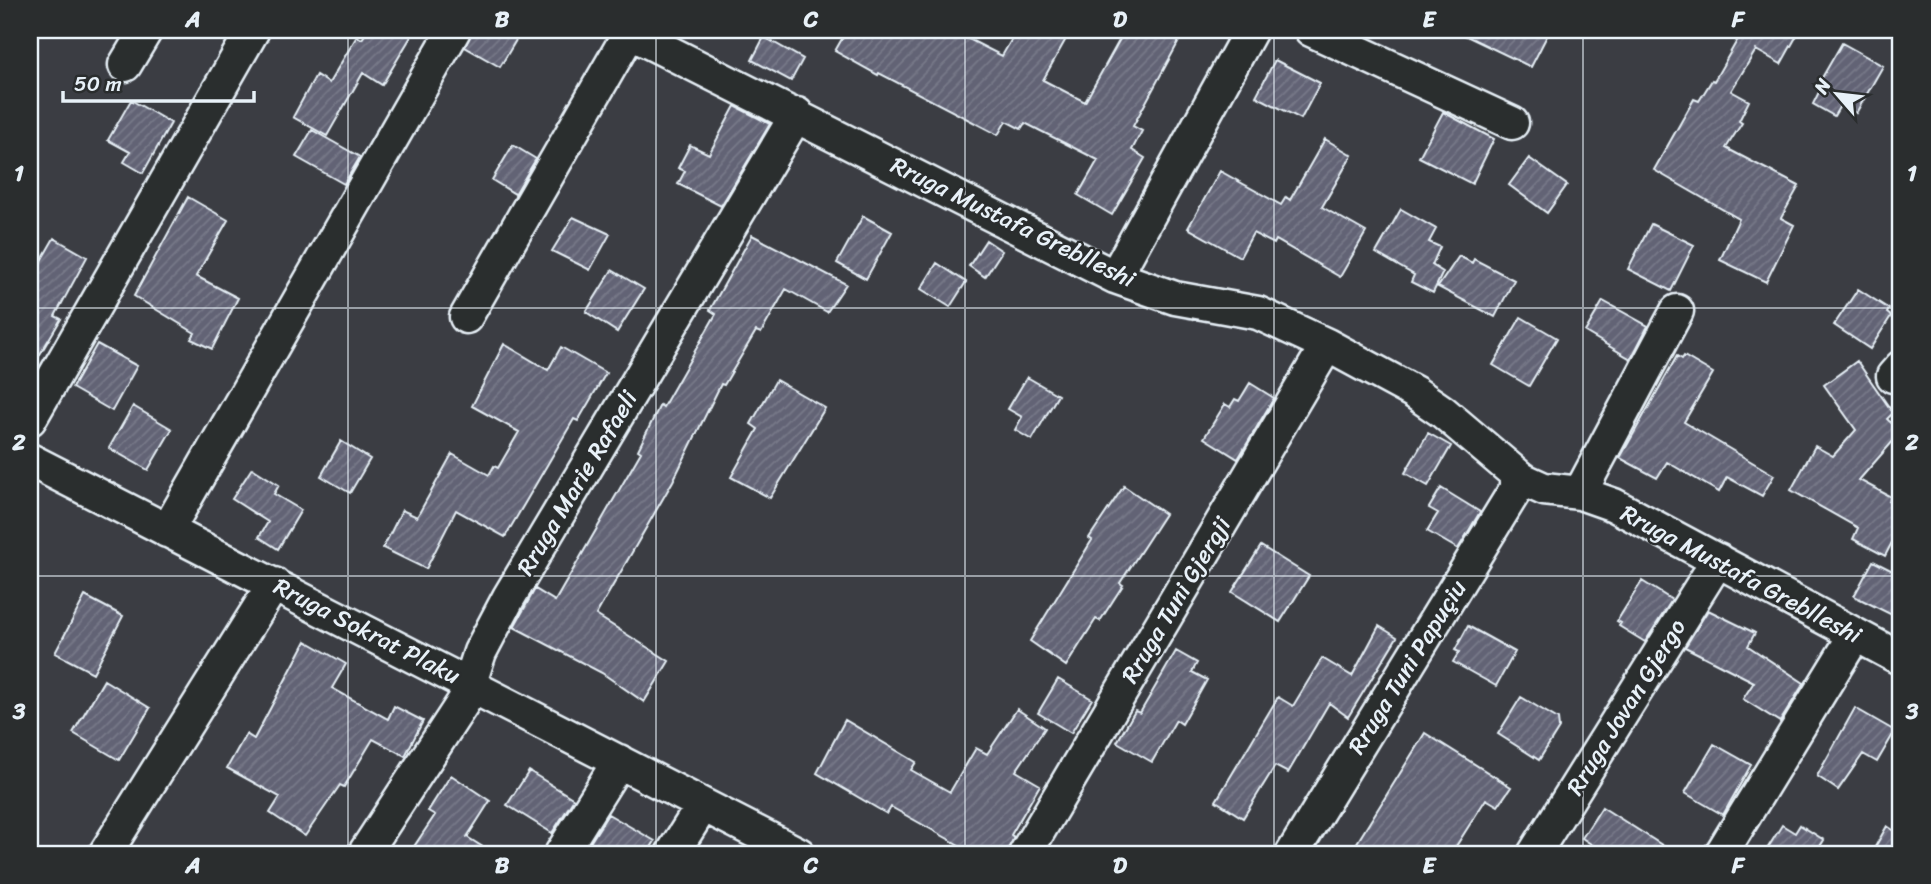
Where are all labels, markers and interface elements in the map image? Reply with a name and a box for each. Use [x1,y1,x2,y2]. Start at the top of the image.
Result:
text: A [184,0,201,40]
text: B [495,0,510,40]
text: C [803,0,819,40]
text: D [1113,0,1128,40]
text: E [1423,0,1438,40]
text: F [1731,0,1746,40]
scale bar [63,60,254,104]
north arrow [1801,60,1871,130]
text: 50 m [74,65,122,103]
text: N [1804,72,1840,101]
street label: Rruga Mustafa Greblleshi [883,144,1144,300]
text: 1 [14,153,24,194]
text: 1 [1907,153,1917,194]
street label: Rruga Marie Rafaeli [505,382,649,584]
text: 2 [11,422,26,463]
text: 2 [1904,422,1919,463]
street label: Rruga Mustafa Greblleshi [1613,493,1870,656]
street label: Rruga Tuni Gjergji [1109,508,1243,692]
street label: Rruga Sokrat Plaku [266,566,468,696]
street label: Rruga Tuni Papuçiu [1336,571,1478,763]
street label: Rruga Jovan Gjergo [1555,610,1697,804]
text: 3 [12,691,26,732]
text: 3 [1905,691,1919,732]
text: A [184,845,201,884]
text: B [495,845,510,884]
text: C [803,845,819,884]
text: D [1113,845,1128,884]
text: E [1423,845,1438,884]
text: F [1731,845,1746,884]

